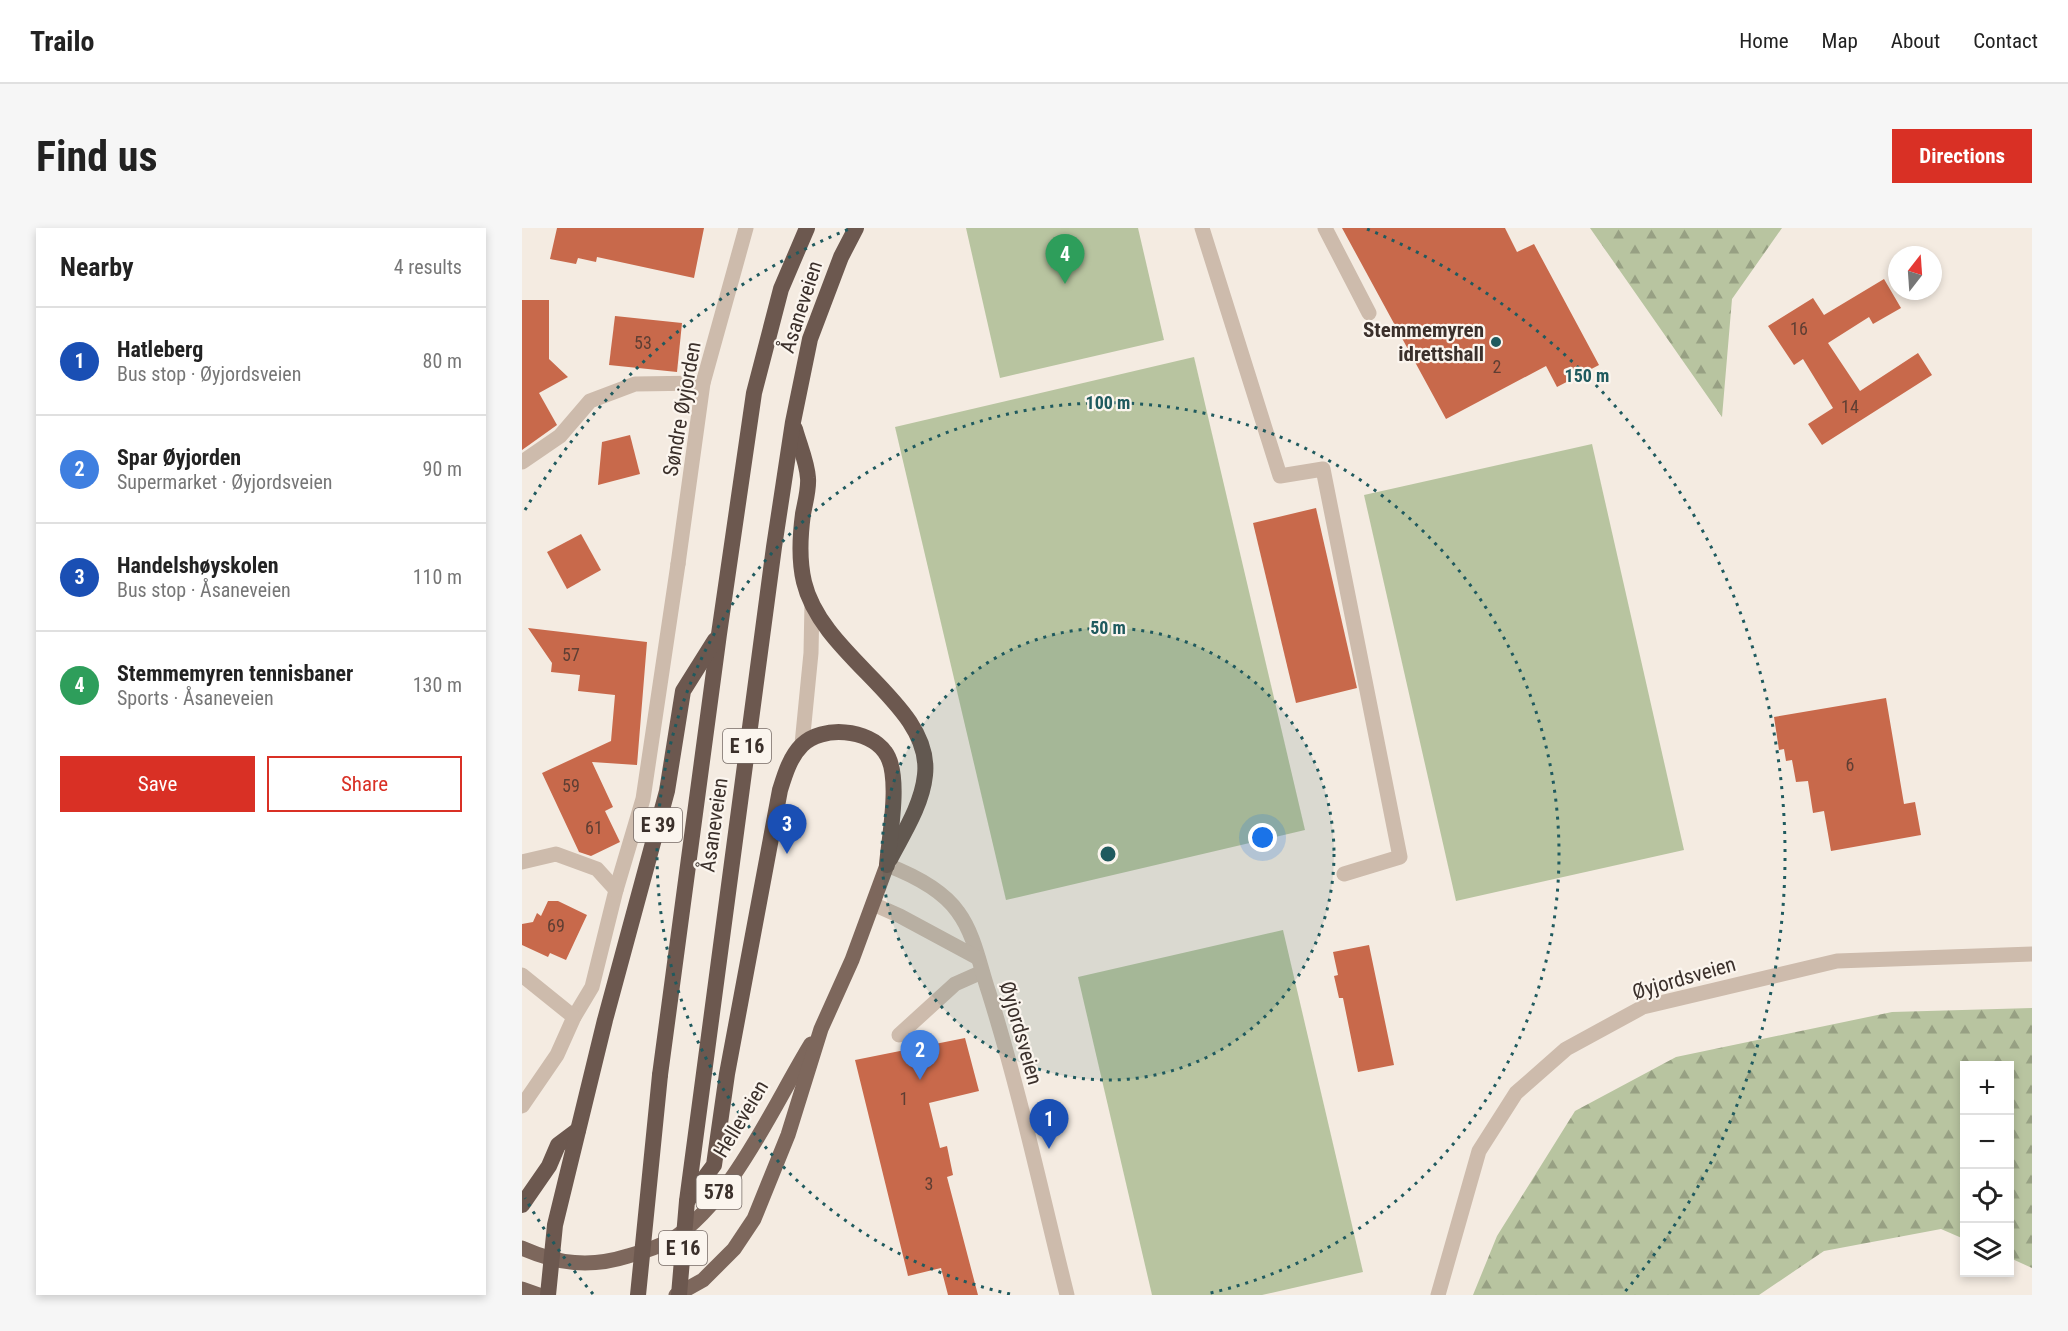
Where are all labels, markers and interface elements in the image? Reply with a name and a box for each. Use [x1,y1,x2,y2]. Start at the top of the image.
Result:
text: Trailo [30,25,94,58]
text: Home [1739,29,1789,53]
text: Map [1822,29,1858,53]
text: About [1891,29,1940,53]
text: Contact [1973,29,2038,53]
button: Directions [1892,129,2032,183]
text: Find us [36,132,157,181]
pin: 4 [1046,235,1084,284]
north arrow [1888,246,1942,300]
text: Nearby [60,252,134,282]
text: 4 results [394,255,462,279]
street label: Åsaneveien [775,258,827,356]
place label: Stemmemyren idrettshall [1363,318,1484,366]
house number: 16 [1790,318,1808,339]
house number: 53 [634,332,652,353]
marker: Stemmemyren idrettshall [1489,335,1503,349]
text: Hatleberg [117,337,203,362]
street label: Søndre Øyjorden [658,340,706,478]
text: 1 [74,349,85,373]
text: 80 m [423,349,462,373]
house number: 2 [1493,356,1502,377]
text: Bus stop · Øyjordsveien [117,362,301,386]
text: 150 m [1565,365,1609,386]
text: 100 m [1086,392,1130,413]
house number: 14 [1841,396,1859,417]
text: Spar Øyjorden [117,445,241,470]
text: 2 [74,457,85,481]
text: 90 m [423,457,462,481]
text: Supermarket · Øyjordsveien [117,470,333,494]
text: Handelshøyskolen [117,553,279,578]
text: 3 [74,565,85,589]
text: 110 m [413,565,462,589]
text: Bus stop · Åsaneveien [117,578,291,602]
text: 50 m [1090,617,1126,638]
house number: 57 [562,644,580,665]
text: Stemmemyren tennisbaner [117,661,353,686]
text: 4 [74,673,85,697]
text: 130 m [413,673,462,697]
text: Sports · Åsaneveien [117,686,274,710]
road number: E 16 [723,729,771,763]
house number: 6 [1846,754,1854,775]
button: Save [60,756,255,812]
button: Share [267,756,462,812]
house number: 59 [562,775,580,796]
street label: Åsaneveien [695,776,733,874]
pin: 3 [768,804,806,854]
road number: E 39 [634,808,682,842]
house number: 61 [585,817,603,838]
your location [1248,823,1277,852]
centre of rings [1098,844,1118,864]
house number: 69 [547,915,565,936]
street label: Øyjordsveien [1630,952,1738,1004]
street label: Øyjordsveien [995,979,1047,1087]
pin: 2 [900,1030,940,1080]
map controls [1960,1061,2014,1277]
button: + [1960,1061,2014,1115]
street label: Helleveien [709,1076,773,1162]
house number: 1 [900,1088,908,1109]
pin: 1 [1030,1100,1068,1149]
button: − [1960,1115,2014,1169]
button: locate [1960,1169,2014,1223]
house number: 3 [925,1173,933,1194]
road number: 578 [696,1175,742,1209]
button: layers [1960,1223,2014,1277]
road number: E 16 [659,1231,707,1265]

